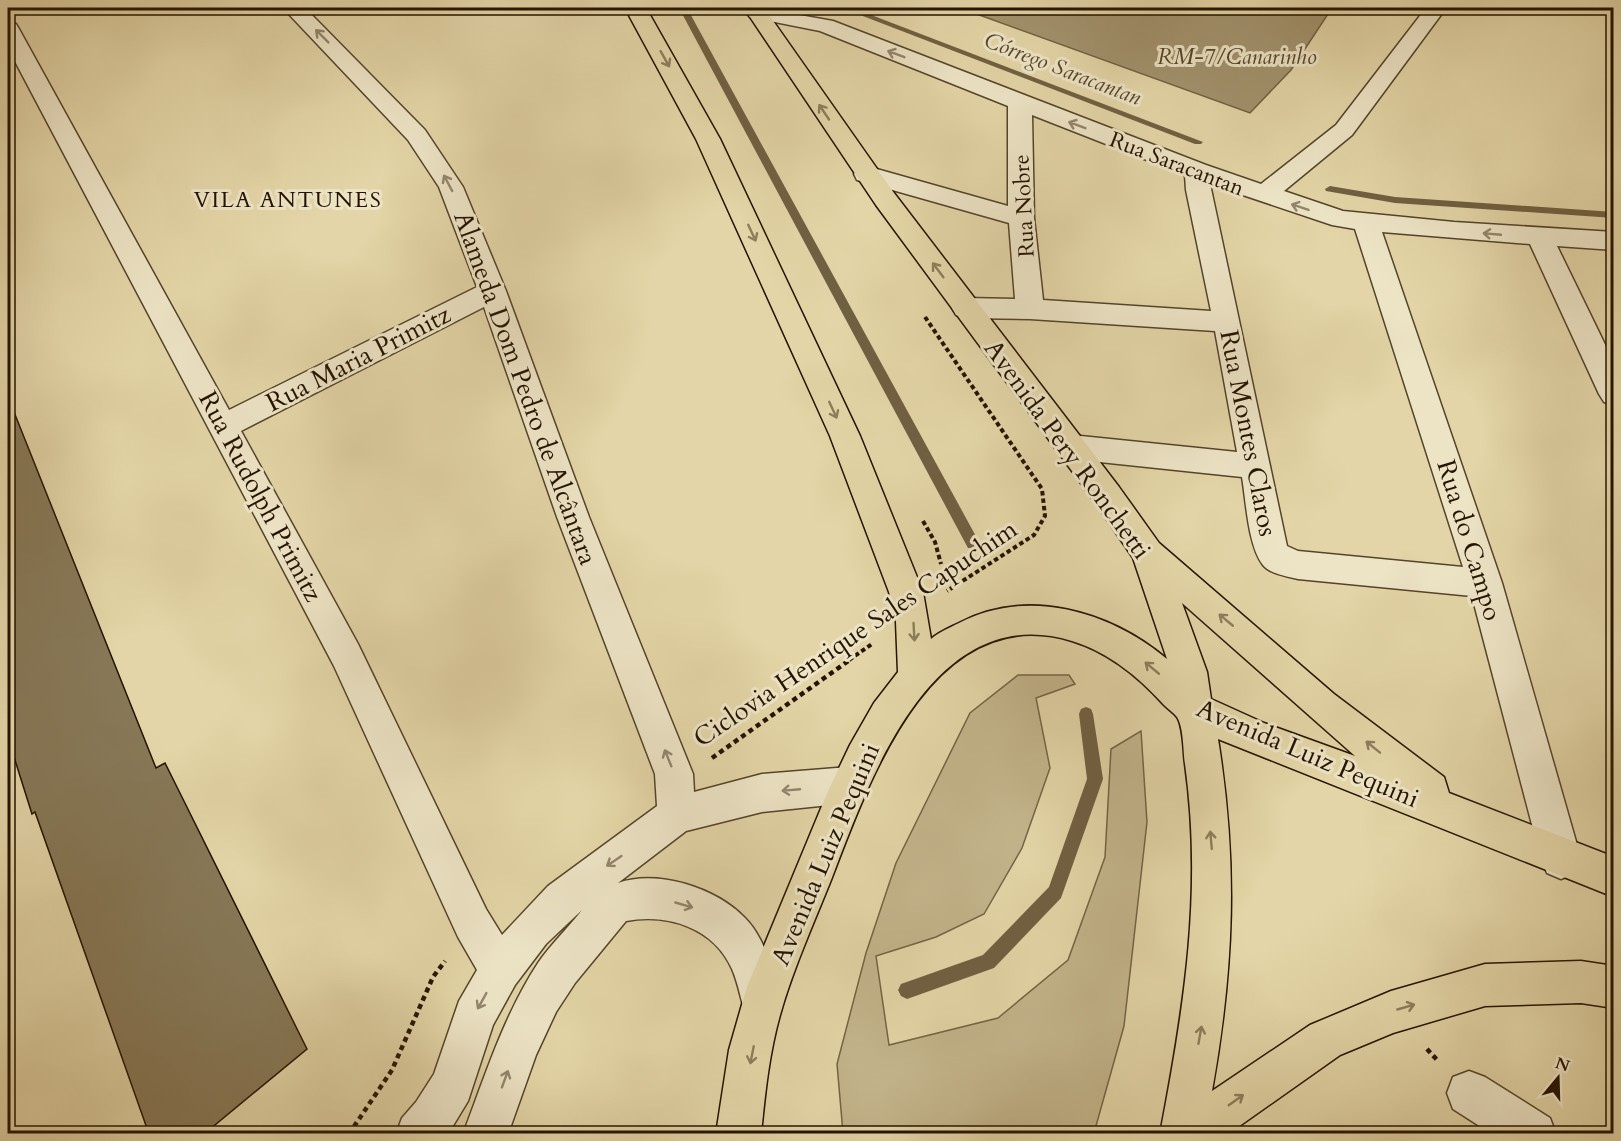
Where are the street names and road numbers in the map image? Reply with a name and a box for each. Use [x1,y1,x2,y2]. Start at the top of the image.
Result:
street label: Rua Saracantan [1105,125,1249,204]
street label: Rua Nobre [1006,154,1042,258]
street label: Alameda Dom Pedro de Alcântara [445,207,606,570]
street label: Rua Maria Primitz [260,297,457,420]
street label: Rua Montes Claros [1211,327,1286,539]
street label: Avenida Pery Ronchetti [976,332,1159,566]
street label: Rua Rudolph Primitz [190,385,331,608]
street label: Rua do Campo [1428,455,1511,625]
street label: Ciclovia Henrique Sales Capuchim [687,512,1024,755]
street label: Avenida Luiz Pequini [1191,691,1424,816]
street label: Avenida Luiz Pequini [763,738,888,971]

